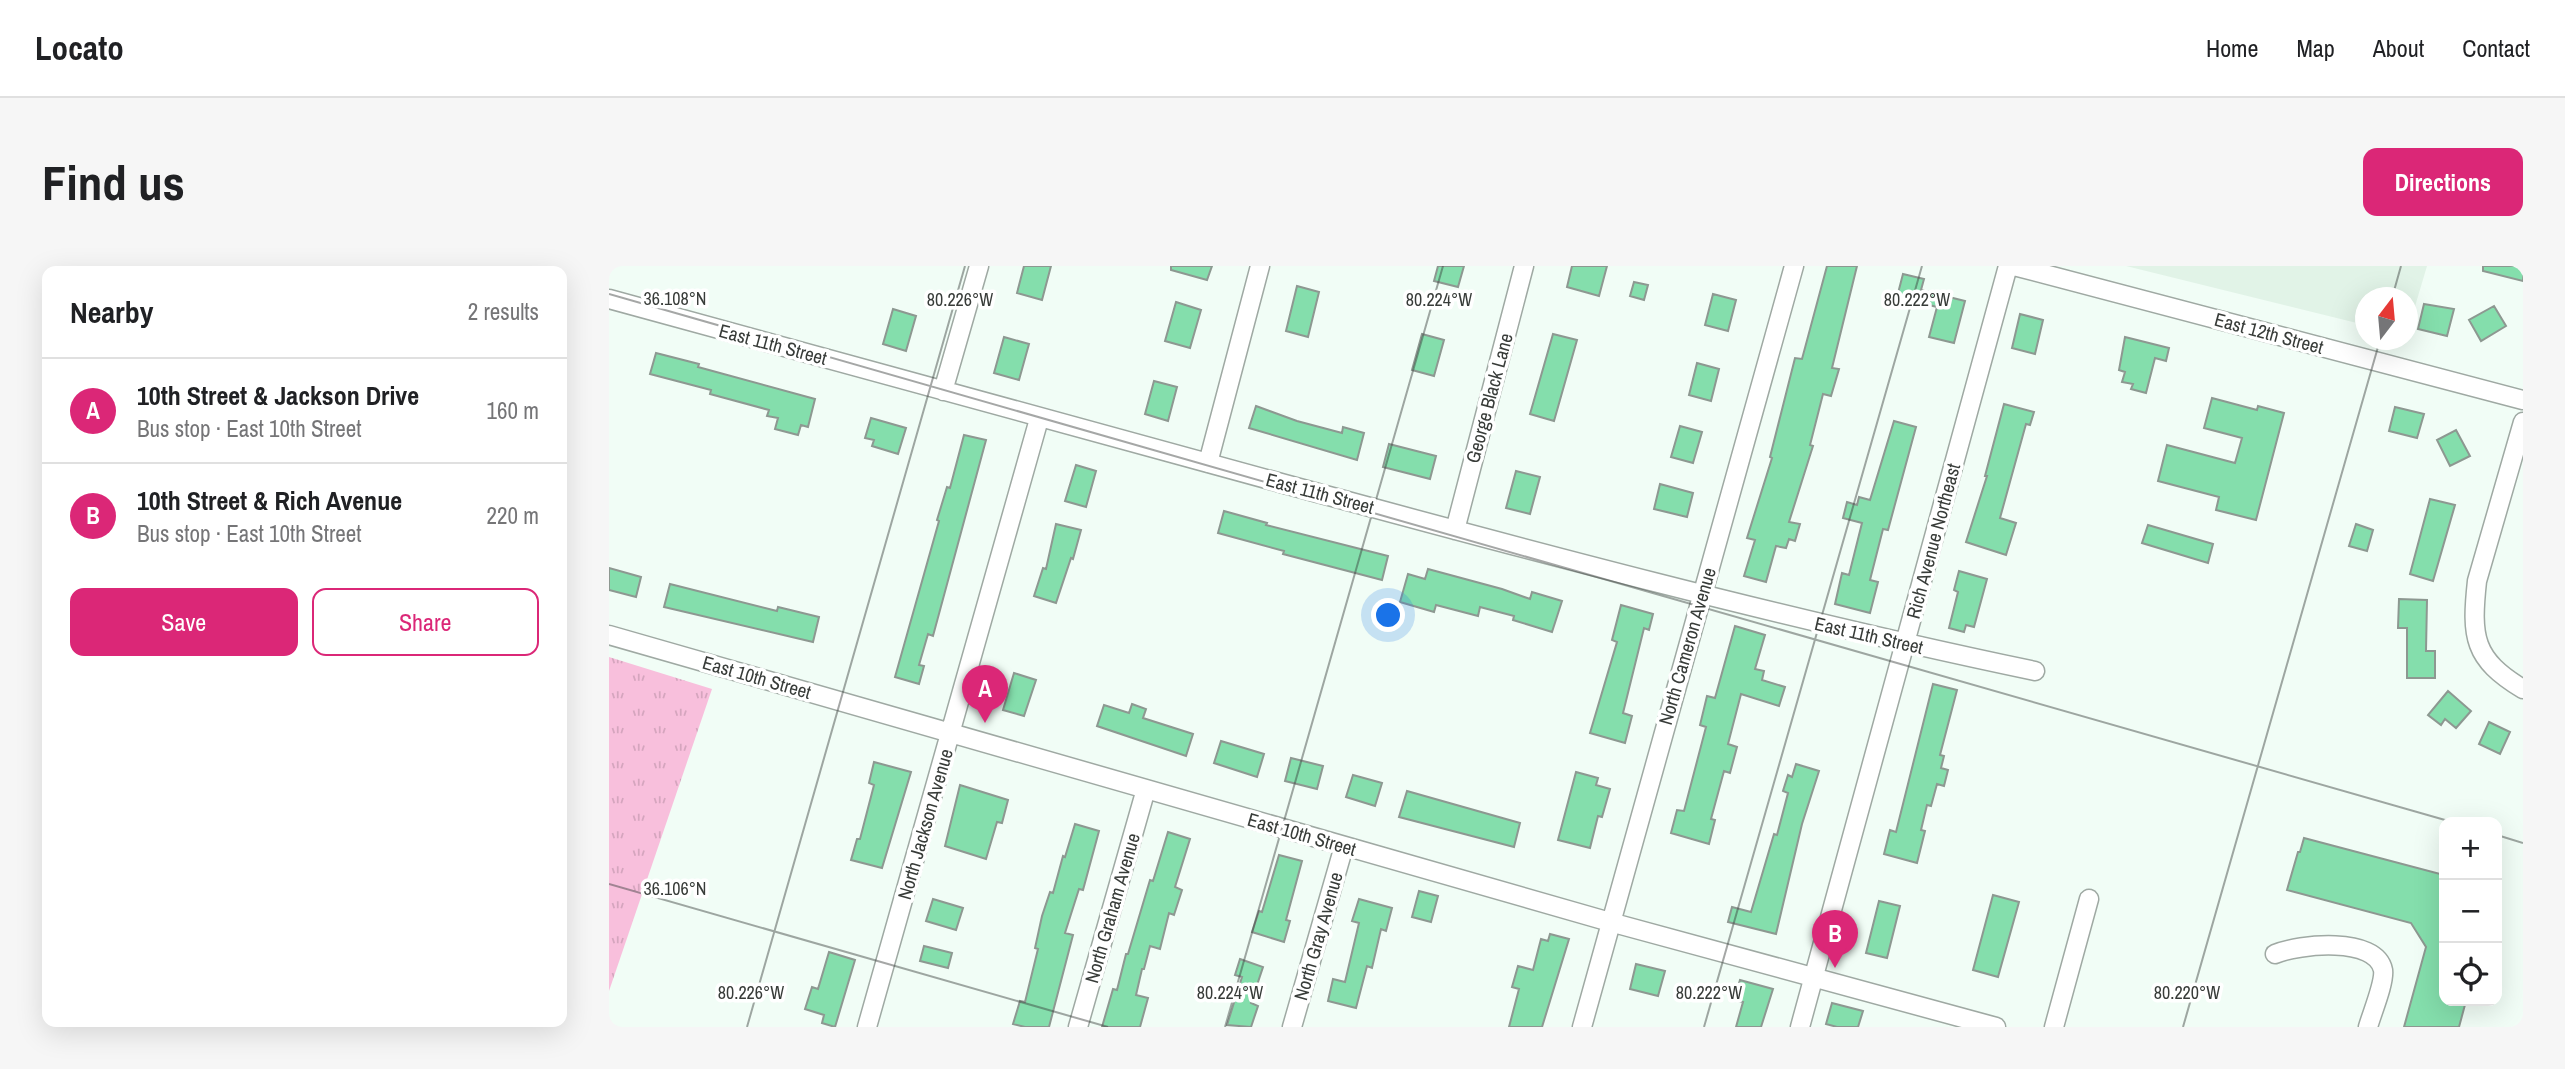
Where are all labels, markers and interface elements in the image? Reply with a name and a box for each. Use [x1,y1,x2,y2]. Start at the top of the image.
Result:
text: Locato [35,26,124,70]
text: Home [2206,32,2258,64]
text: Map [2296,32,2335,64]
text: About [2373,32,2424,64]
text: Contact [2462,32,2530,64]
button: Directions [2363,148,2523,216]
text: Find us [42,149,185,215]
text: 36.108°N [644,286,707,311]
text: 80.226°W [927,287,993,312]
text: 80.224°W [1406,287,1472,312]
text: 80.222°W [1884,287,1950,312]
north arrow [2355,287,2418,350]
text: Nearby [70,292,153,332]
text: 2 results [468,296,539,327]
street label: East 12th Street [2212,306,2327,360]
street label: East 11th Street [716,317,830,371]
street label: George Black Lane [1459,330,1519,466]
text: 10th Street & Jackson Drive [137,378,419,413]
text: A [86,395,100,426]
text: 160 m [487,395,539,426]
text: Bus stop · East 10th Street [137,413,361,444]
street label: Rich Avenue Northeast [1900,460,1966,622]
street label: East 11th Street [1263,466,1377,520]
text: 10th Street & Rich Avenue [137,483,402,518]
text: B [86,500,100,531]
text: 220 m [487,500,539,531]
text: Bus stop · East 10th Street [137,518,361,549]
street label: North Cameron Avenue [1652,564,1722,728]
button: Save [70,588,298,656]
button: Share [312,588,539,656]
your location [1371,598,1405,632]
street label: East 11th Street [1812,610,1926,660]
street label: East 10th Street [700,649,815,705]
pin: A [962,665,1008,723]
street label: North Jackson Avenue [891,746,959,902]
street label: East 10th Street [1245,806,1360,862]
map controls [2439,817,2502,1006]
button: + [2439,817,2502,880]
street label: North Graham Avenue [1078,830,1146,986]
street label: North Gray Avenue [1287,869,1349,1003]
text: 36.106°N [644,876,707,901]
button: − [2439,880,2502,943]
pin: B [1812,910,1858,968]
button: locate [2439,943,2502,1006]
text: 80.226°W [718,980,784,1005]
text: 80.224°W [1197,980,1263,1005]
text: 80.222°W [1676,980,1742,1005]
text: 80.220°W [2154,980,2220,1005]

